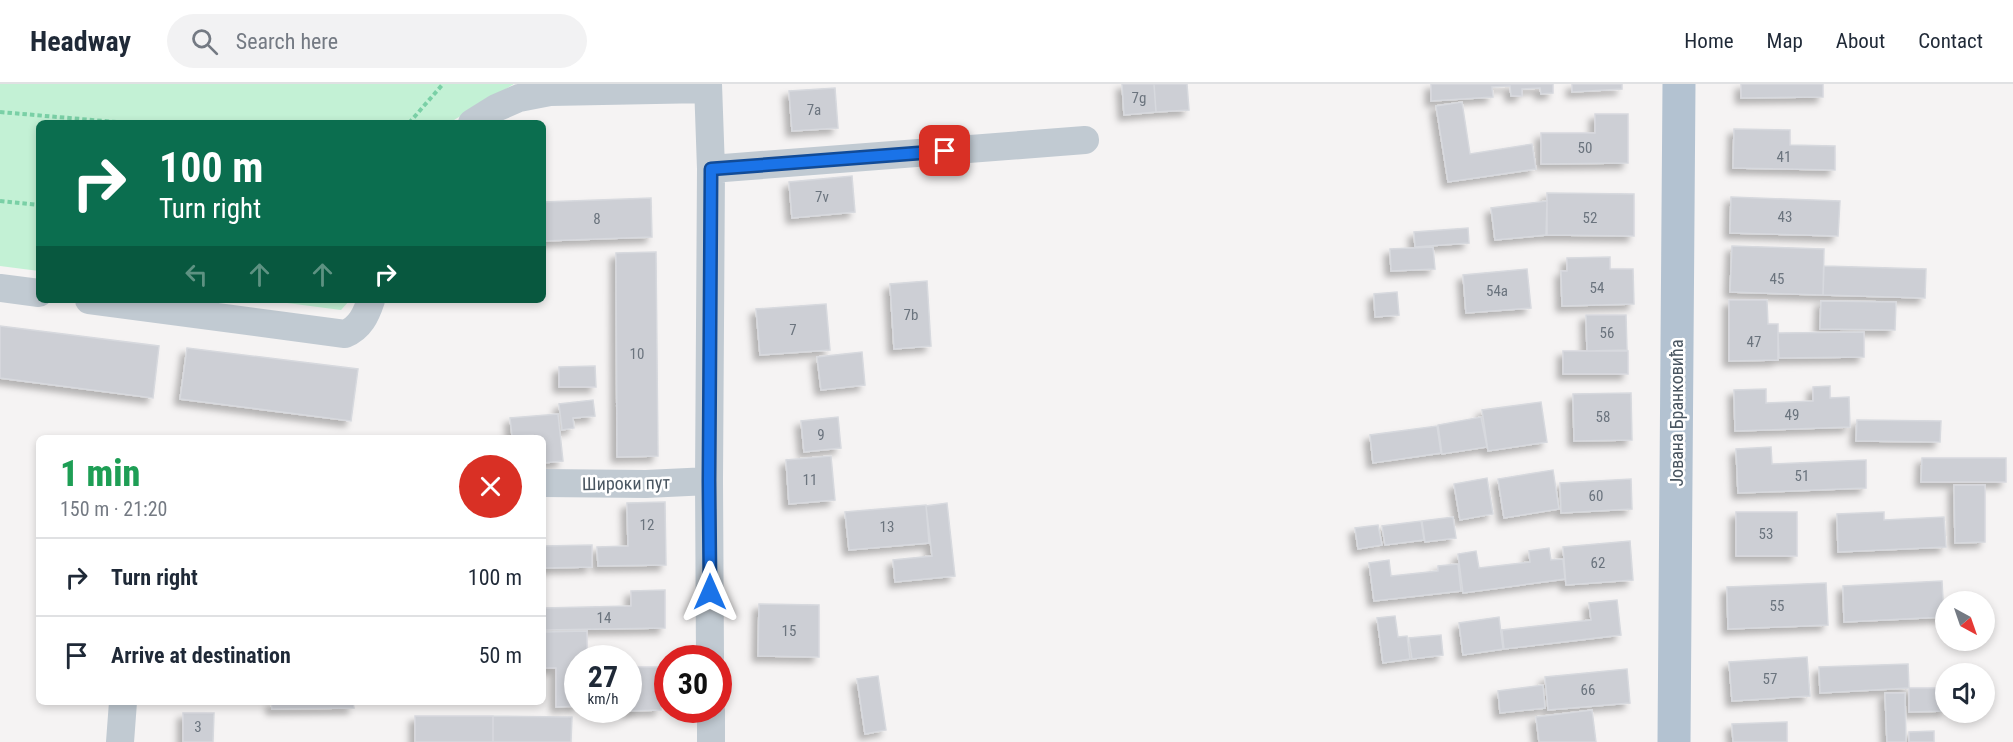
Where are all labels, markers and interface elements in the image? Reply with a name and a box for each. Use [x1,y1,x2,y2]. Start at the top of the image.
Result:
search box [167,14,587,68]
text: Headway [30,25,131,58]
icon: search [188,25,221,58]
text: Search here [236,29,338,54]
text: Home [1684,29,1734,53]
text: Map [1767,29,1803,53]
text: About [1836,29,1885,53]
text: Contact [1918,29,1983,53]
house number: 7g [1132,89,1146,107]
house number: 7a [807,101,821,119]
pin [919,125,970,176]
icon: arrive [928,134,961,167]
house number: 50 [1578,139,1592,157]
text: 100 m [159,143,264,192]
icon: right [60,144,138,222]
house number: 41 [1777,148,1791,166]
house number: 7v [815,188,829,206]
text: Turn right [159,193,261,225]
house number: 43 [1778,208,1792,226]
house number: 52 [1583,209,1597,227]
house number: 8 [593,210,601,228]
icon: left [180,258,213,291]
icon: ahead [243,258,276,291]
icon: ahead [306,258,339,291]
icon: right [369,258,402,291]
house number: 45 [1770,270,1784,288]
house number: 54 [1590,279,1604,297]
house number: 54a [1486,282,1508,300]
house number: 7b [904,306,918,324]
house number: 7 [789,321,797,339]
house number: 56 [1600,324,1614,342]
house number: 47 [1747,333,1761,351]
street label: Јована Бранковића [1666,339,1687,487]
house number: 10 [630,345,644,363]
house number: 49 [1785,406,1799,424]
house number: 58 [1596,408,1610,426]
house number: 9 [817,426,825,444]
text: 1 min [60,453,140,495]
button: close [459,455,522,518]
house number: 51 [1795,467,1809,485]
house number: 11 [803,471,817,489]
street label: Широки пут [582,472,671,494]
house number: 60 [1589,487,1603,505]
text: 150 m · 21:20 [60,497,167,521]
house number: 12 [640,516,654,534]
house number: 13 [880,518,894,536]
house number: 53 [1759,525,1773,543]
house number: 62 [1591,554,1605,572]
position arrow [678,560,742,624]
icon: right [60,561,93,594]
text: Turn right [111,565,198,590]
text: 100 m [468,565,522,590]
north arrow [1935,591,1995,651]
map controls [1935,591,1995,723]
house number: 55 [1770,597,1784,615]
house number: 14 [597,609,611,627]
house number: 15 [782,622,796,640]
icon: arrive [60,639,93,672]
text: Arrive at destination [111,643,291,668]
text: 50 m [479,643,522,668]
speed limit sign: 30 [654,645,732,723]
text: 27 [588,659,618,694]
button: sound [1935,663,1995,723]
house number: 57 [1763,670,1777,688]
house number: 66 [1581,681,1595,699]
text: km/h [588,690,618,708]
house number: 3 [194,718,202,736]

